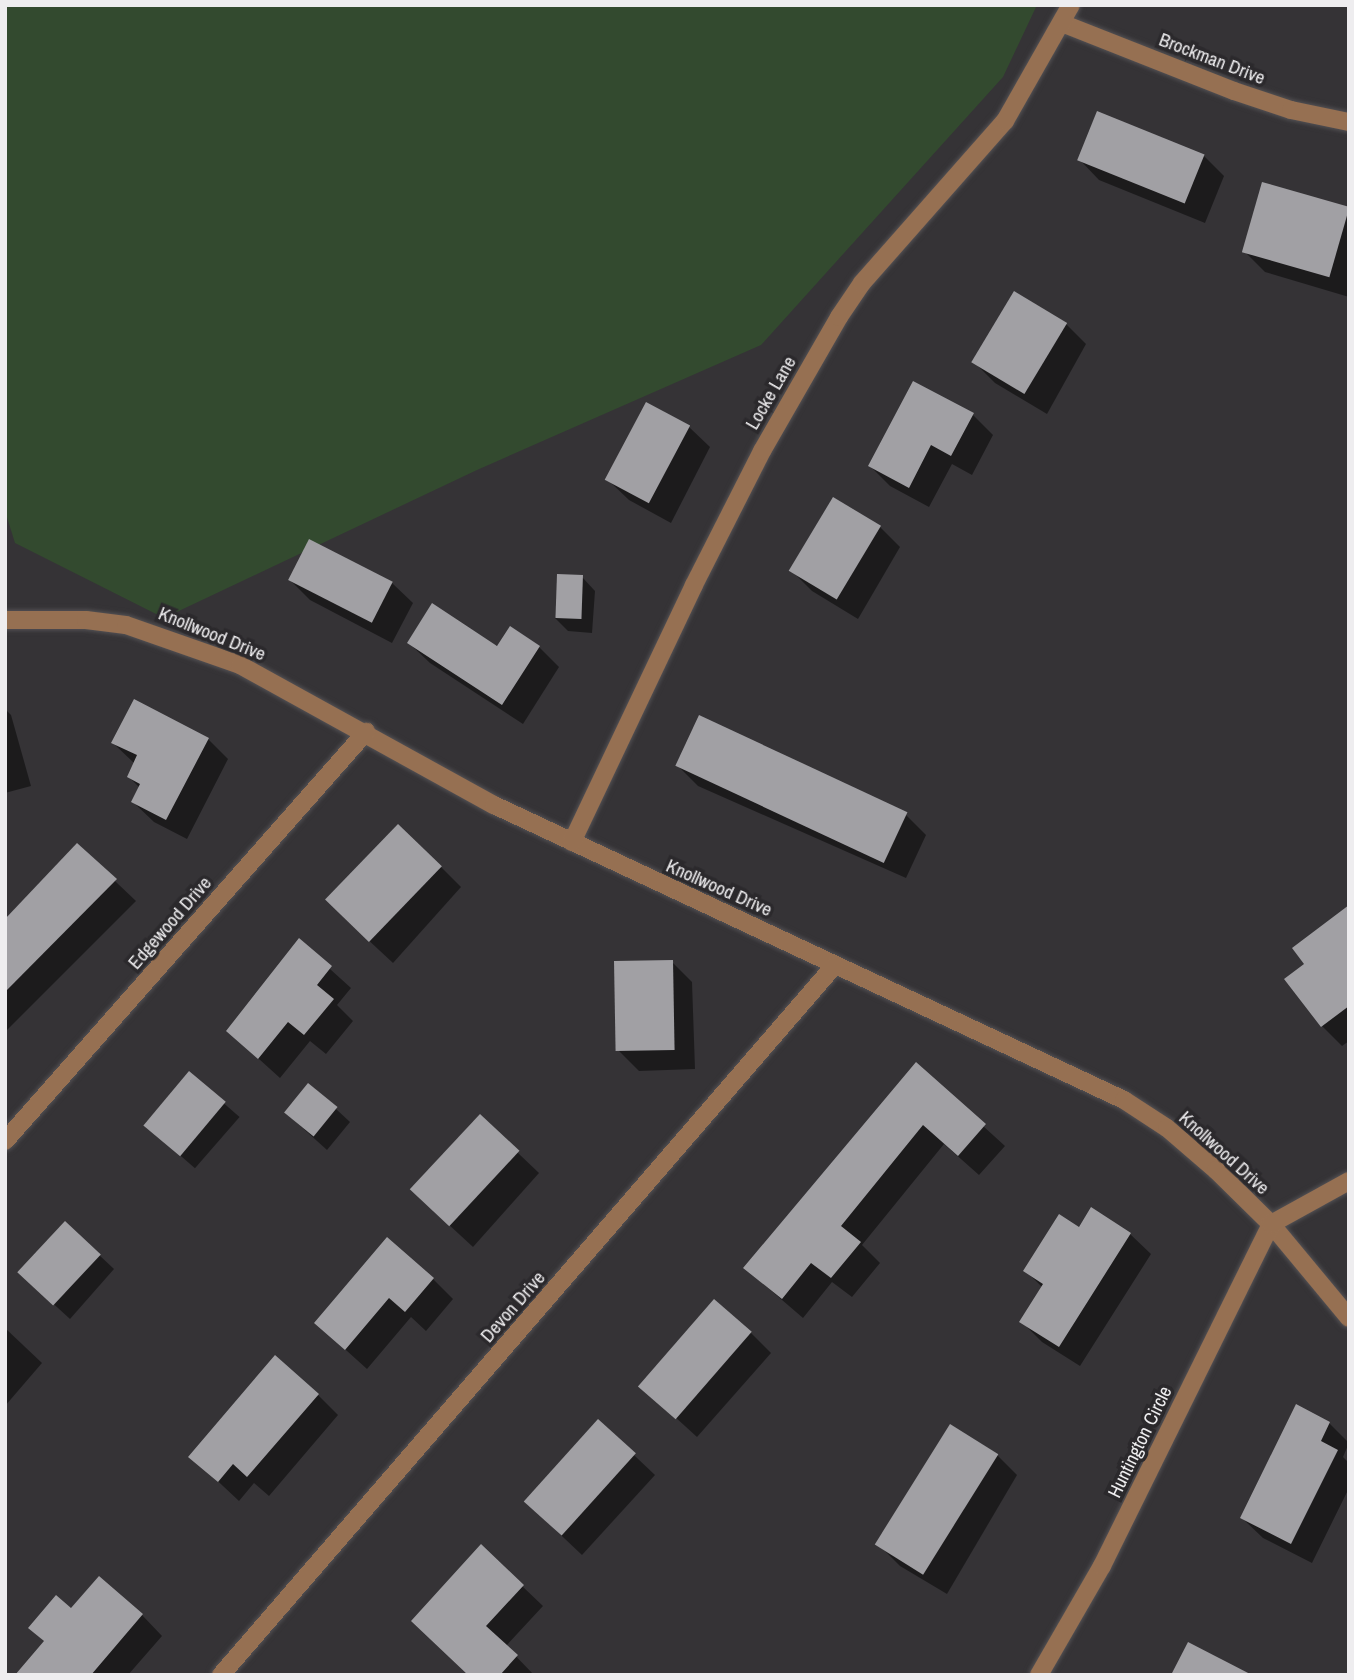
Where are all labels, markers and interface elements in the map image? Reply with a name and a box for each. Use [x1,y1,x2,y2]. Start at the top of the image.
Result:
street label: Brockman Drive [1156,28,1268,90]
street label: Locke Lane [741,352,801,434]
street label: Knollwood Drive [155,602,269,666]
street label: Knollwood Drive [663,855,775,921]
street label: Edgewood Drive [124,872,216,974]
street label: Knollwood Drive [1174,1107,1274,1199]
street label: Devon Drive [476,1267,550,1347]
street label: Huntington Circle [1103,1383,1177,1501]

